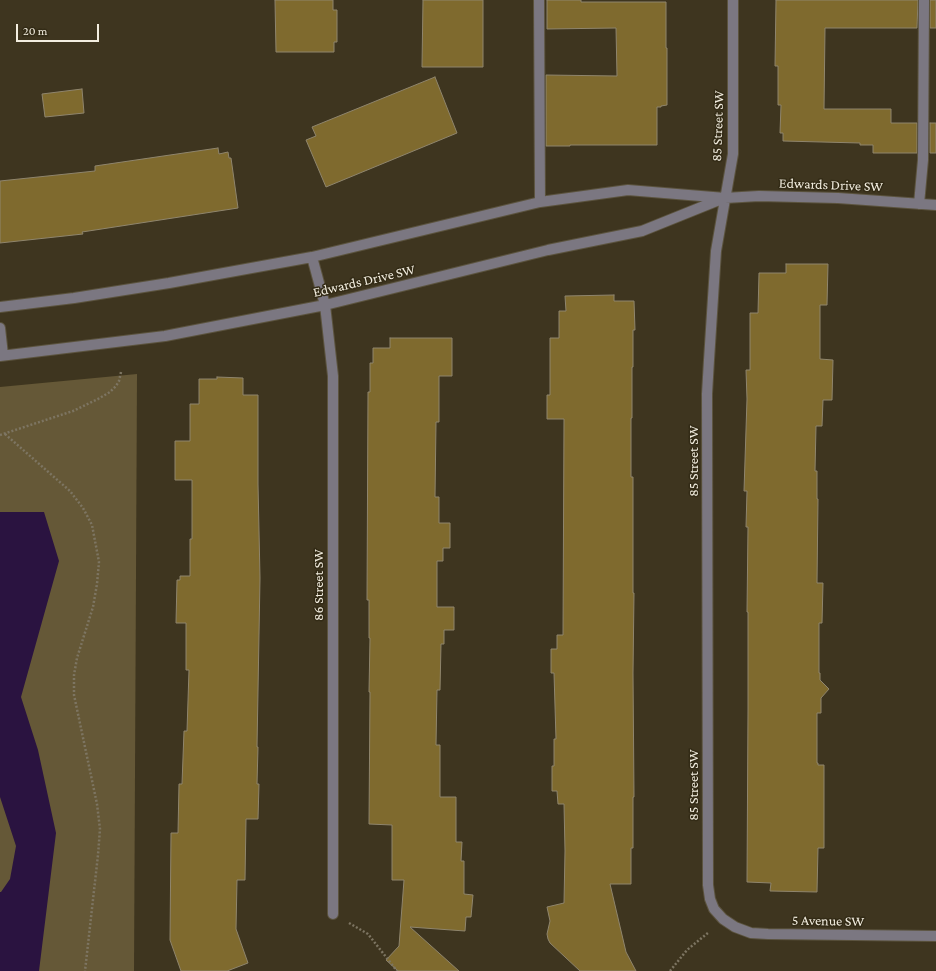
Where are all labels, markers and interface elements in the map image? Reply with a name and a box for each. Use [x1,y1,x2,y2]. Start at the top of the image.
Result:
scale bar [18,16,101,42]
text: 20 m [23,24,47,38]
street label: 85 Street SW [708,90,728,162]
street label: Edwards Drive SW [779,175,883,195]
street label: Edwards Drive SW [311,261,417,301]
street label: 85 Street SW [686,425,702,497]
street label: 86 Street SW [311,549,327,621]
street label: 85 Street SW [686,749,702,821]
street label: 5 Avenue SW [792,912,864,930]

